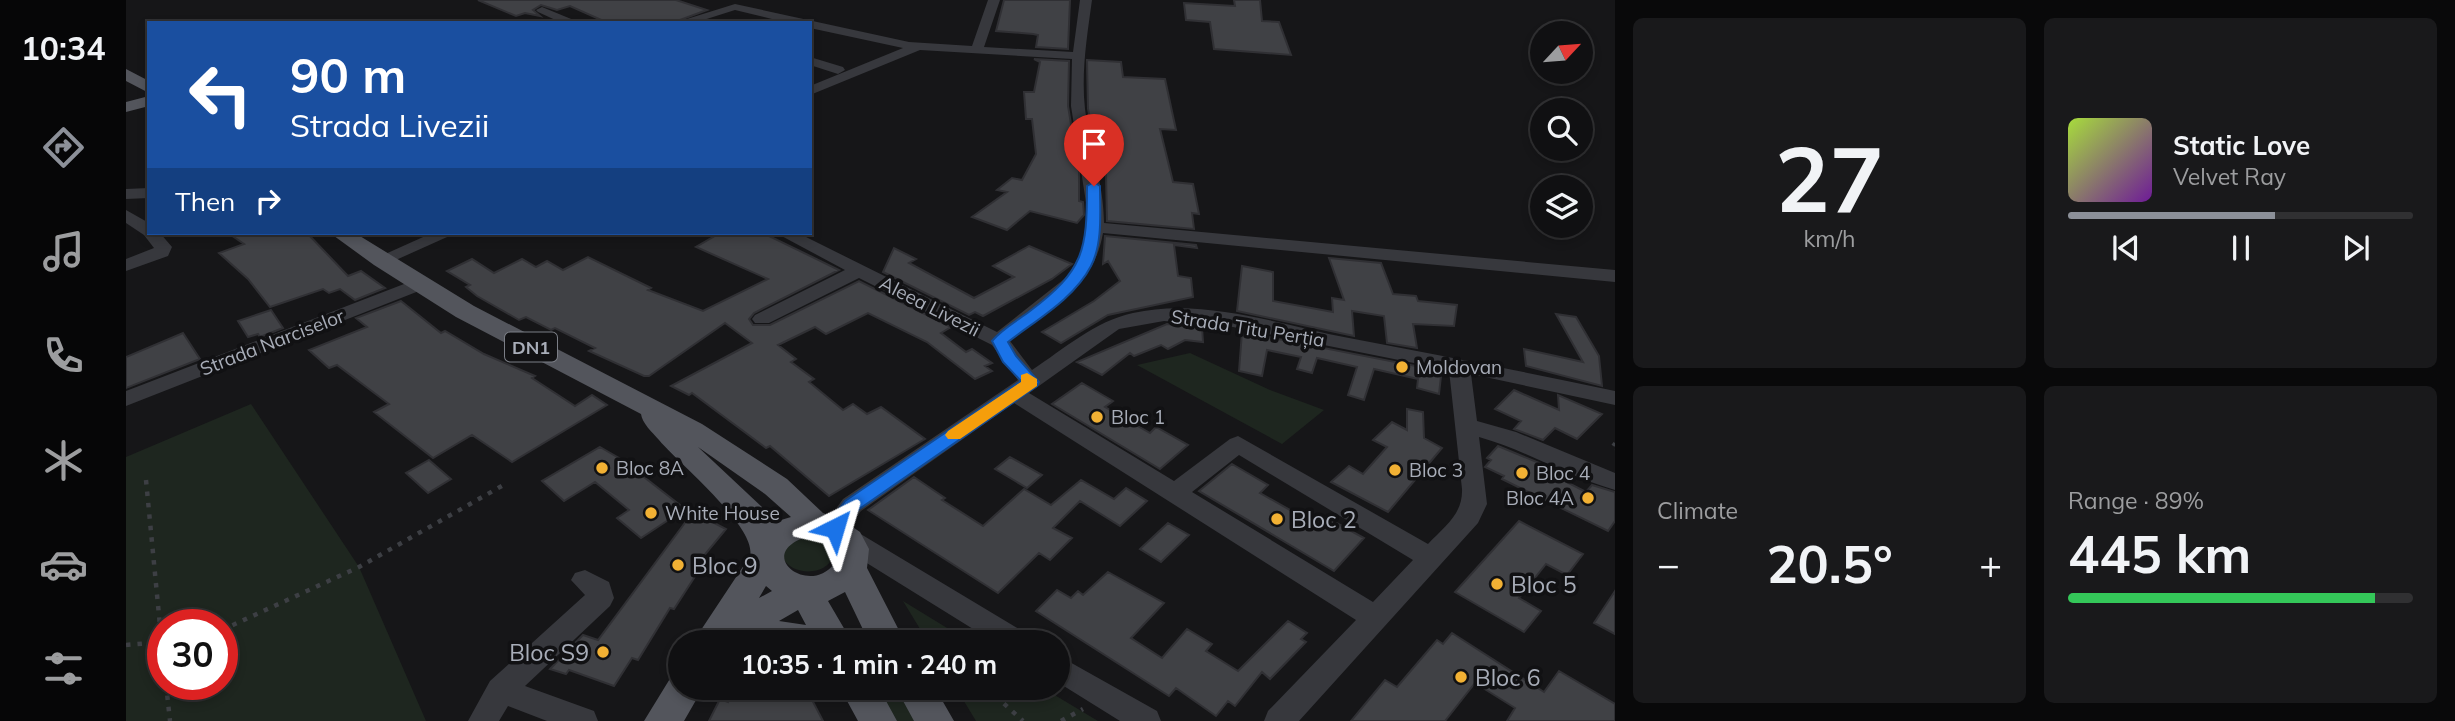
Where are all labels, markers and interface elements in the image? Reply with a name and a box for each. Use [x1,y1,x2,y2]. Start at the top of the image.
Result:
north arrow [1530,21,1592,84]
map controls [1530,21,1593,238]
text: 10:34 [21,28,105,68]
text: 90 m [290,44,406,105]
icon: left [175,49,266,140]
button: search [1530,98,1593,161]
text: Strada Livezii [290,105,489,145]
pin [1064,114,1124,186]
text: 27 [1775,121,1884,235]
icon: directions [39,123,88,172]
icon: arrive [1075,125,1113,163]
text: Static Love [2173,129,2310,162]
text: Velvet Ray [2173,162,2286,191]
button: layers [1530,175,1593,238]
icon: right [249,182,287,220]
text: Then [175,185,235,218]
text: km/h [1803,224,1856,253]
icon: music [39,227,88,276]
icon: previous [2107,229,2145,267]
icon: pause [2222,229,2260,267]
icon: next [2337,229,2375,267]
street label: Aleea Livezii [876,270,984,342]
street label: Strada Narciselor [196,303,348,381]
street label: Strada Titu Perția [1169,304,1327,353]
icon: phone [39,331,88,380]
road number: DN1 [505,332,557,362]
place label: Moldovan [1416,355,1502,379]
marker: Moldovan [1394,359,1410,375]
place label: Bloc 1 [1111,405,1165,429]
marker: Bloc 1 [1089,409,1105,425]
icon: climate [39,436,88,485]
place label: Bloc 8A [616,456,684,480]
place label: Bloc 3 [1409,458,1463,482]
marker: Bloc 8A [594,460,610,476]
place label: Bloc 4 [1536,461,1590,485]
marker: Bloc 3 [1387,462,1403,478]
marker: Bloc 4 [1514,465,1530,481]
place label: Bloc 4A [1506,486,1574,510]
text: Range · 89% [2068,486,2204,515]
marker: Bloc 4A [1580,490,1596,506]
position arrow [798,491,872,565]
text: Climate [1657,496,1738,525]
place label: White House [665,501,780,525]
marker: White House [643,505,659,521]
place label: Bloc 2 [1291,505,1356,534]
marker: Bloc 2 [1269,511,1285,527]
text: 445 km [2068,521,2251,586]
text: 20.5° [1766,531,1893,596]
icon: car [39,540,88,589]
text: − [1657,540,1680,588]
text: + [1979,540,2002,588]
place label: Bloc 9 [692,551,757,580]
marker: Bloc 9 [670,557,686,573]
place label: Bloc 5 [1511,570,1576,599]
marker: Bloc 5 [1489,576,1505,592]
speed limit sign: 30 [147,609,238,700]
place label: Bloc S9 [509,638,589,667]
icon: filters [39,644,88,693]
marker: Bloc S9 [595,644,611,660]
text: 10:35 · 1 min · 240 m [741,648,997,681]
place label: Bloc 6 [1475,663,1540,692]
marker: Bloc 6 [1453,669,1469,685]

